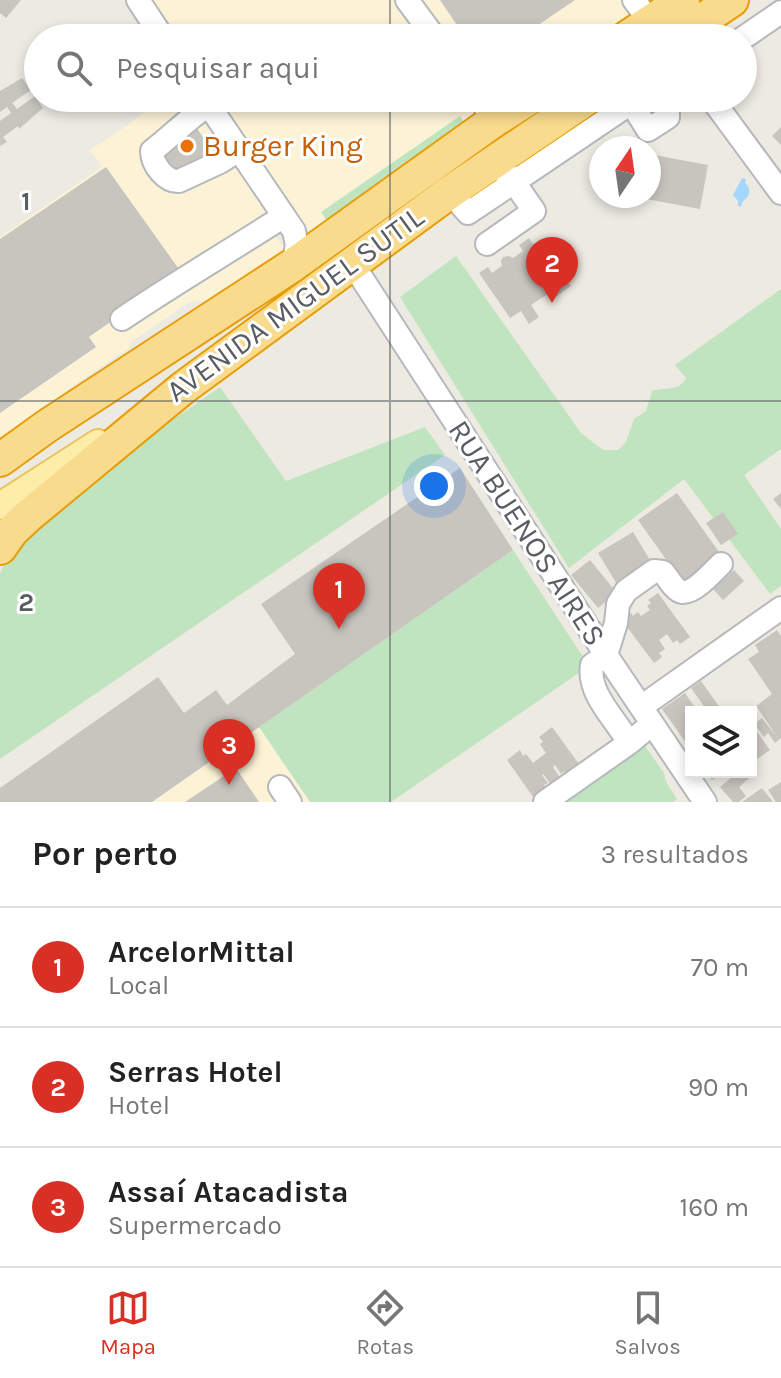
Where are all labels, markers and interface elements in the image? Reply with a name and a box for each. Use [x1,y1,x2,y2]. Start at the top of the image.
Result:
search box [24,24,757,112]
icon: search [52,46,96,90]
text: Pesquisar aqui [116,50,320,86]
place label: Burger King [203,128,363,164]
north arrow [589,136,661,208]
marker: Burger King [178,137,196,155]
text: 1 [21,186,31,217]
street label: AVENIDA MIGUEL SUTIL [159,199,431,409]
pin: 2 [526,237,578,303]
street label: RUA BUENOS AIRES [441,414,613,652]
your location [414,466,454,506]
pin: 1 [313,563,365,629]
text: 2 [18,587,34,618]
map controls [685,706,757,778]
button: layers [685,706,757,778]
pin: 3 [203,719,255,785]
text: Por perto [32,834,178,874]
text: 3 resultados [601,839,749,870]
text: ArcelorMittal [108,934,295,970]
text: 1 [53,952,63,983]
text: 70 m [691,952,749,983]
text: Local [108,970,169,1001]
text: Serras Hotel [108,1054,283,1090]
text: 2 [50,1072,66,1103]
text: 90 m [688,1072,749,1103]
text: Hotel [108,1090,170,1121]
text: Assaí Atacadista [108,1174,348,1210]
text: 3 [50,1192,66,1223]
text: 160 m [680,1192,749,1223]
text: Supermercado [108,1210,282,1241]
tab: Mapa [100,1286,156,1360]
tab: Rotas [357,1286,414,1360]
tab: Salvos [615,1286,681,1360]

